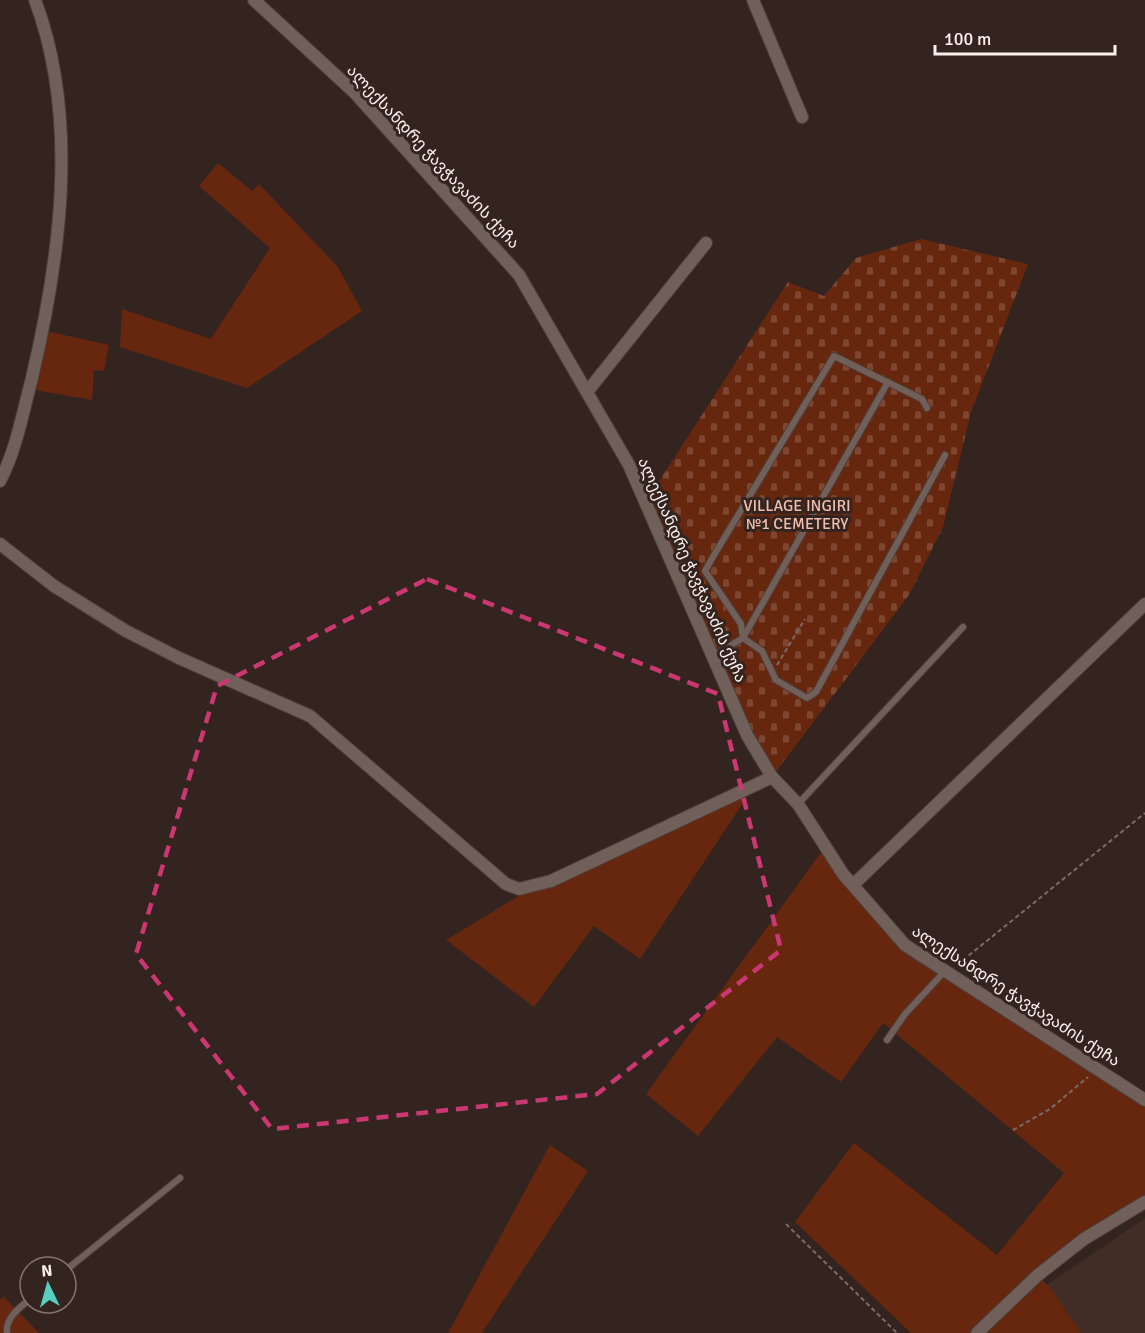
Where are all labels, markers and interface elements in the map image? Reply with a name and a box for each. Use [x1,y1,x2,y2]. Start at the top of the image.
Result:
scale bar [935,18,1115,56]
text: 100 m [944,28,991,50]
street label: ალექსანდრე ჭავჭავაძის ქუჩა [342,61,524,253]
street label: ალექსანდრე ჭავჭავაძის ქუჩა [633,454,751,686]
park label: VILLAGE INGIRI №1 CEMETERY [743,496,851,534]
street label: ალექსანდრე ჭავჭავაძის ქუჩა [908,921,1124,1071]
north arrow [18,1255,78,1315]
text: N [40,1261,53,1282]

